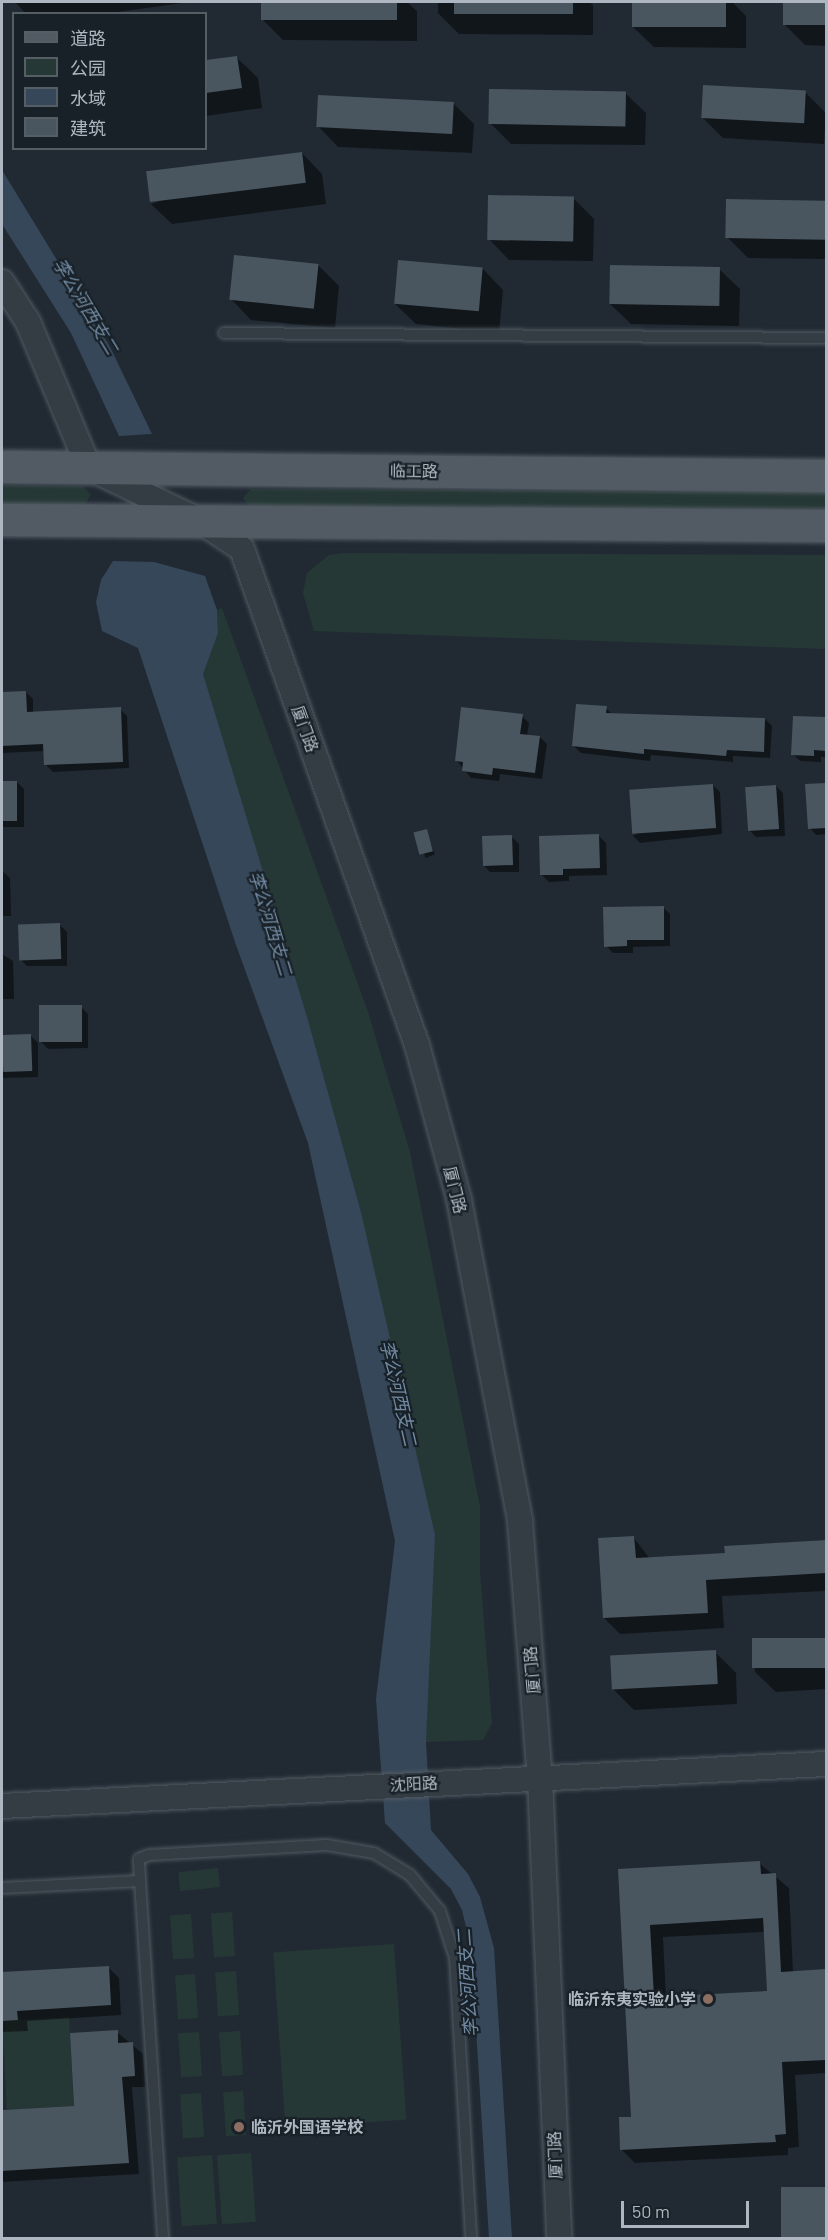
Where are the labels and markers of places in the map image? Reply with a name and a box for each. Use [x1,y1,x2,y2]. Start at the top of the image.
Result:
place label: 临沂东夷实验小学 [568,1989,696,2009]
marker: 临沂东夷实验小学 [701,1992,715,2006]
place label: 临沂外国语学校 [251,2117,363,2137]
marker: 临沂外国语学校 [232,2120,246,2134]

